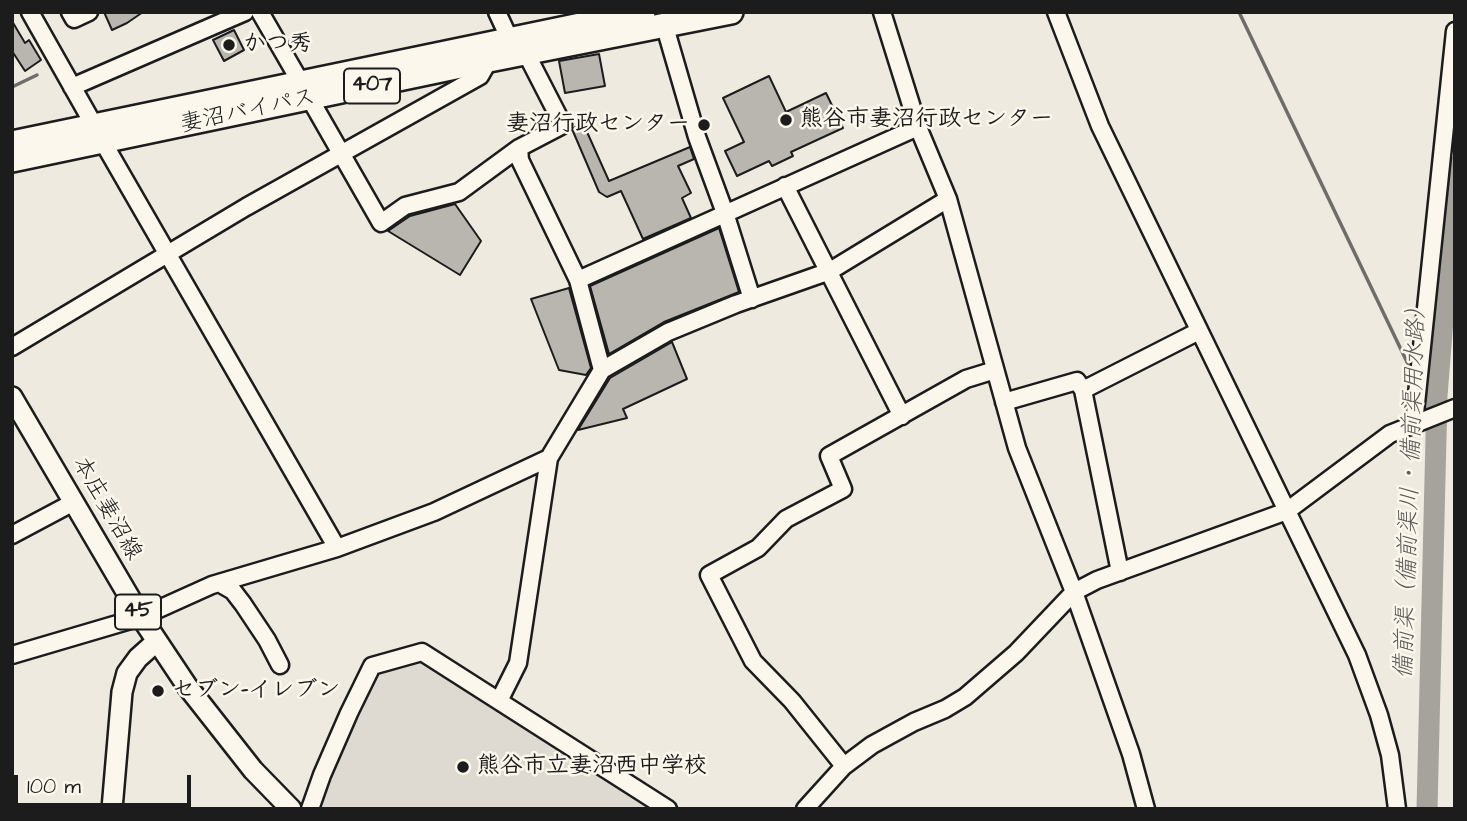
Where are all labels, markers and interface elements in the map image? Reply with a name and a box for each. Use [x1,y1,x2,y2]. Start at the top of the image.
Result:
place label: かつ秀 [243,31,312,59]
marker: かつ秀 [221,37,237,53]
road number: 407 [344,68,400,104]
street label: 妻沼バイパス [178,84,318,140]
place label: 熊谷市妻沼行政センター [800,106,1053,134]
place label: 妻沼行政センター [506,111,690,139]
marker: 熊谷市妻沼行政センター [778,112,794,128]
marker: 妻沼行政センター [696,117,712,133]
water label: 備前渠（備前渠川・備前渠用水路） [1391,295,1433,679]
street label: 本庄妻沼線 [65,452,147,566]
road number: 45 [115,594,161,630]
place label: セブン-イレブン [172,677,340,705]
marker: セブン-イレブン [150,683,166,699]
place label: 熊谷市立妻沼西中学校 [477,753,707,781]
marker: 熊谷市立妻沼西中学校 [455,759,471,775]
scale bar [18,762,194,806]
text: 100 m [27,772,81,801]

